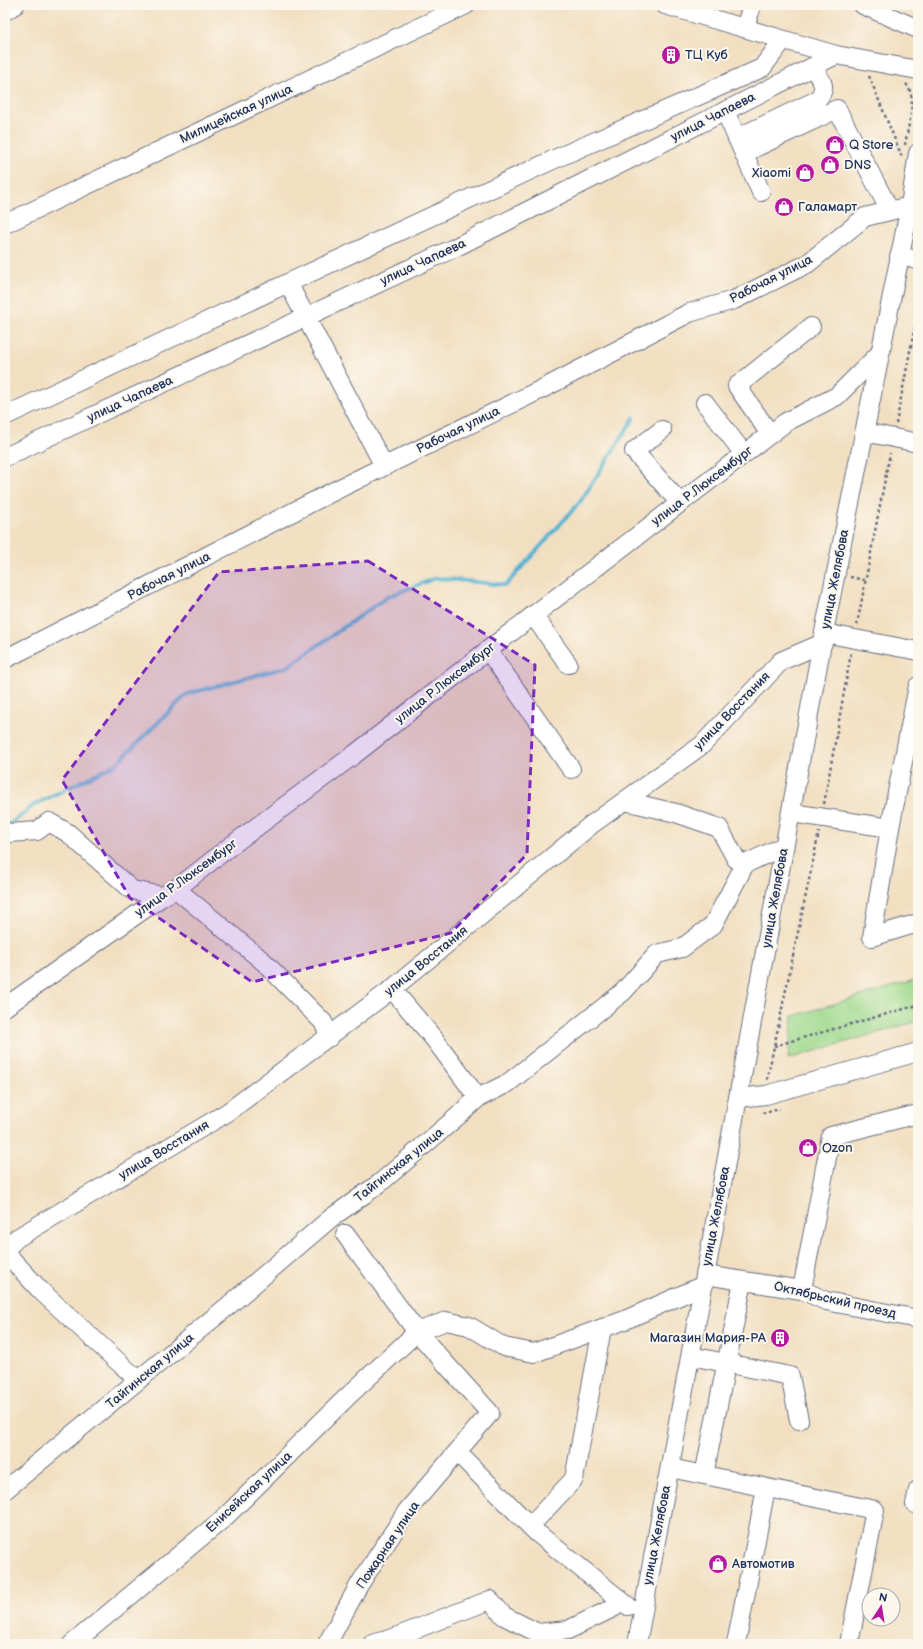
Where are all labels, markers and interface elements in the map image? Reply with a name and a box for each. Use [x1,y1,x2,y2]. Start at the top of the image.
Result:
building icon: ТЦ Куб [660,44,682,66]
place label: ТЦ Куб [685,47,728,63]
street label: Милицейская улица [177,81,295,147]
street label: улица Чапаева [668,89,758,145]
shop icon: Q Store [824,134,846,156]
place label: Q Store [849,137,894,153]
shop icon: DNS [819,154,841,176]
place label: DNS [844,157,871,173]
shop icon: Xiaomi [794,162,816,184]
place label: Xiaomi [751,165,791,181]
shop icon: Галамарт [773,196,795,218]
place label: Галамарт [798,199,857,215]
street label: улица Чапаева [378,235,469,289]
street label: Рабочая улица [727,251,815,307]
street label: улица Чапаева [85,372,176,426]
street label: Рабочая улица [414,403,503,457]
street label: улица Р.Люксембург [648,443,756,529]
street label: улица Желябова [818,528,853,630]
street label: Рабочая улица [125,548,213,604]
street label: улица Р.Люксембург [392,639,498,727]
street label: улица Восстания [691,669,773,753]
street label: улица Р.Люксембург [132,835,240,921]
street label: улица Желябова [758,847,792,949]
street label: улица Восстания [381,923,471,999]
street label: улица Восстания [116,1117,212,1183]
street label: Тайгинская улица [351,1124,447,1206]
shop icon: Ozon [797,1137,819,1159]
place label: Ozon [822,1140,852,1156]
street label: улица Желябова [699,1165,734,1267]
street label: Октябрьский проезд [772,1278,898,1322]
building icon: Магазин Мария-РА [769,1327,791,1349]
street label: Тайгинская улица [103,1329,197,1412]
place label: Магазин Мария-РА [649,1330,766,1346]
street label: Енисейская улица [203,1448,295,1536]
street label: улица Желябова [640,1484,675,1586]
street label: Пожарная улица [353,1498,423,1592]
shop icon: Автомотив [707,1553,729,1575]
place label: Автомотив [731,1556,795,1572]
north arrow [861,1587,901,1627]
text: N [878,1590,888,1605]

